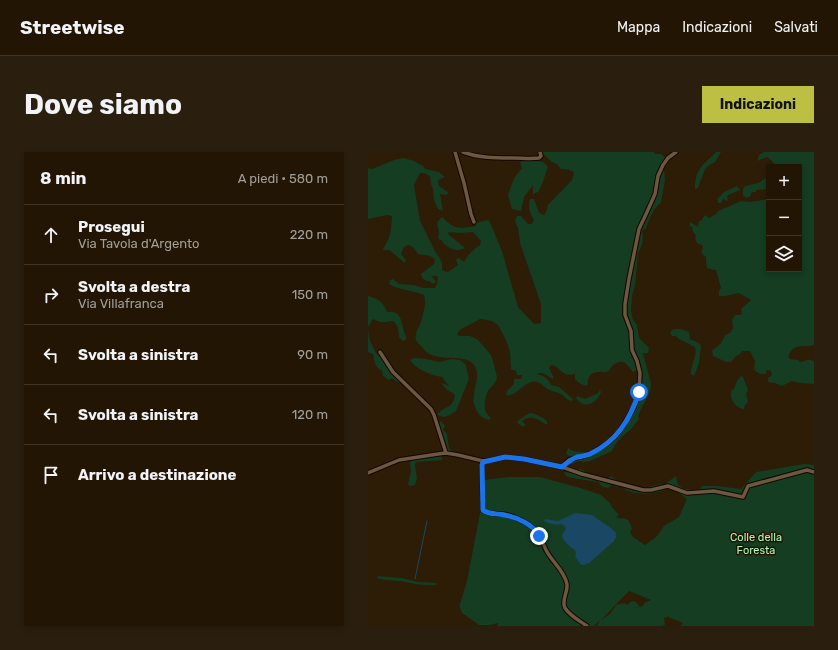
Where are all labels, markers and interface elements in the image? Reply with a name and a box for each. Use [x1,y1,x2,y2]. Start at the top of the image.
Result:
text: Streetwise [20,16,125,39]
text: Mappa [617,19,660,36]
text: Indicazioni [682,19,752,36]
text: Salvati [774,19,818,36]
button: Indicazioni [702,86,814,123]
text: Dove siamo [24,88,182,121]
map controls [766,164,802,272]
button: + [766,164,802,200]
text: 8 min [40,168,87,188]
text: A piedi · 580 m [238,171,328,186]
button: − [766,200,802,236]
text: Prosegui [78,218,145,236]
icon: ahead [40,224,62,246]
text: 220 m [290,227,328,242]
text: Via Tavola d'Argento [78,236,200,251]
button: layers [766,236,802,272]
text: Svolta a destra [78,278,190,296]
icon: right [40,284,62,306]
text: 150 m [292,287,328,302]
text: Via Villafranca [78,296,164,311]
icon: left [40,344,62,366]
text: Svolta a sinistra [78,346,198,364]
text: 90 m [297,347,328,362]
route start [630,383,648,401]
icon: left [40,404,62,426]
text: Svolta a sinistra [78,406,198,424]
text: 120 m [292,407,328,422]
icon: arrive [40,464,62,486]
text: Arrivo a destinazione [78,466,236,484]
route end [530,527,548,545]
park label: Colle della Foresta [730,531,782,557]

